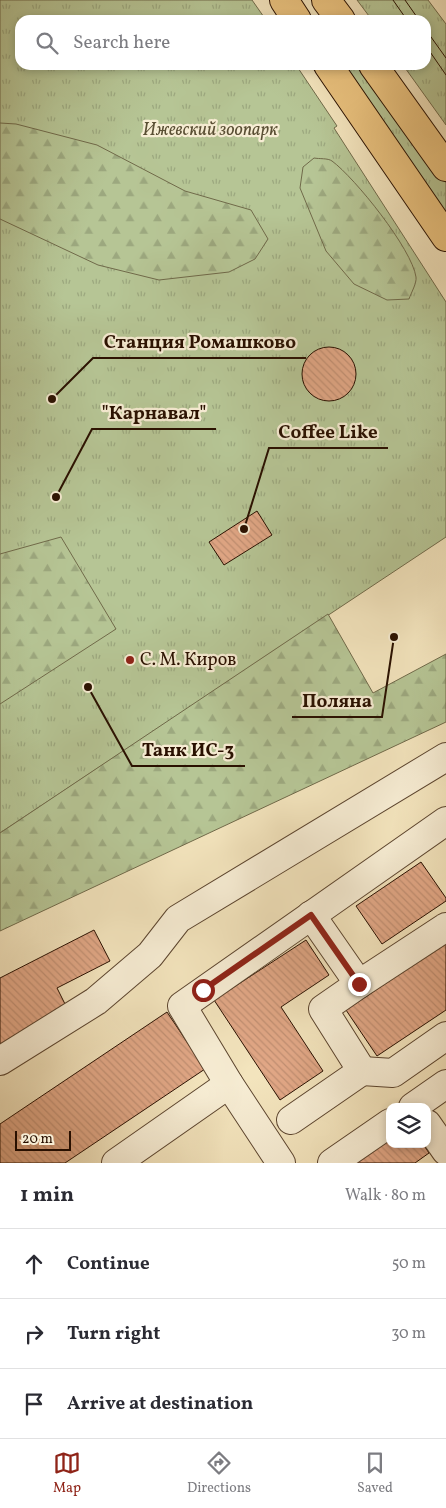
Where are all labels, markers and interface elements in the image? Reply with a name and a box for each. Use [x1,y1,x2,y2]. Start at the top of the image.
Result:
search box [15,15,431,70]
icon: search [33,29,61,57]
text: Search here [73,30,170,56]
park label: Ижевский зоопарк [143,118,278,143]
callout: Станция Ромашково [93,324,306,358]
text: Станция Ромашково [104,330,296,356]
callout: "Карнавал" [92,395,216,429]
text: "Карнавал" [102,401,206,427]
callout: Coffee Like [269,414,388,448]
text: Coffee Like [278,420,378,446]
place label: С. М. Киров [140,648,236,673]
marker: С. М. Киров [124,654,136,666]
callout: Поляна [292,683,382,717]
text: Поляна [302,689,372,715]
callout: Танк ИС-3 [132,732,245,766]
text: Танк ИС-3 [142,738,234,764]
route end [348,973,371,996]
route start [192,979,215,1002]
map controls [386,1103,431,1148]
button: layers [386,1103,431,1148]
scale bar [15,1128,71,1151]
text: 20 m [22,1130,53,1149]
text: 1 min [20,1181,74,1210]
text: Walk · 80 m [345,1185,426,1207]
icon: ahead [20,1250,48,1278]
text: Continue [67,1251,150,1277]
text: 50 m [392,1253,426,1275]
icon: right [20,1320,48,1348]
text: Turn right [67,1321,160,1347]
text: 30 m [391,1323,426,1345]
icon: arrive [20,1390,48,1418]
text: Arrive at destination [67,1391,253,1417]
tab: Map [53,1449,81,1498]
tab: Directions [187,1449,251,1498]
tab: Saved [357,1449,393,1498]

